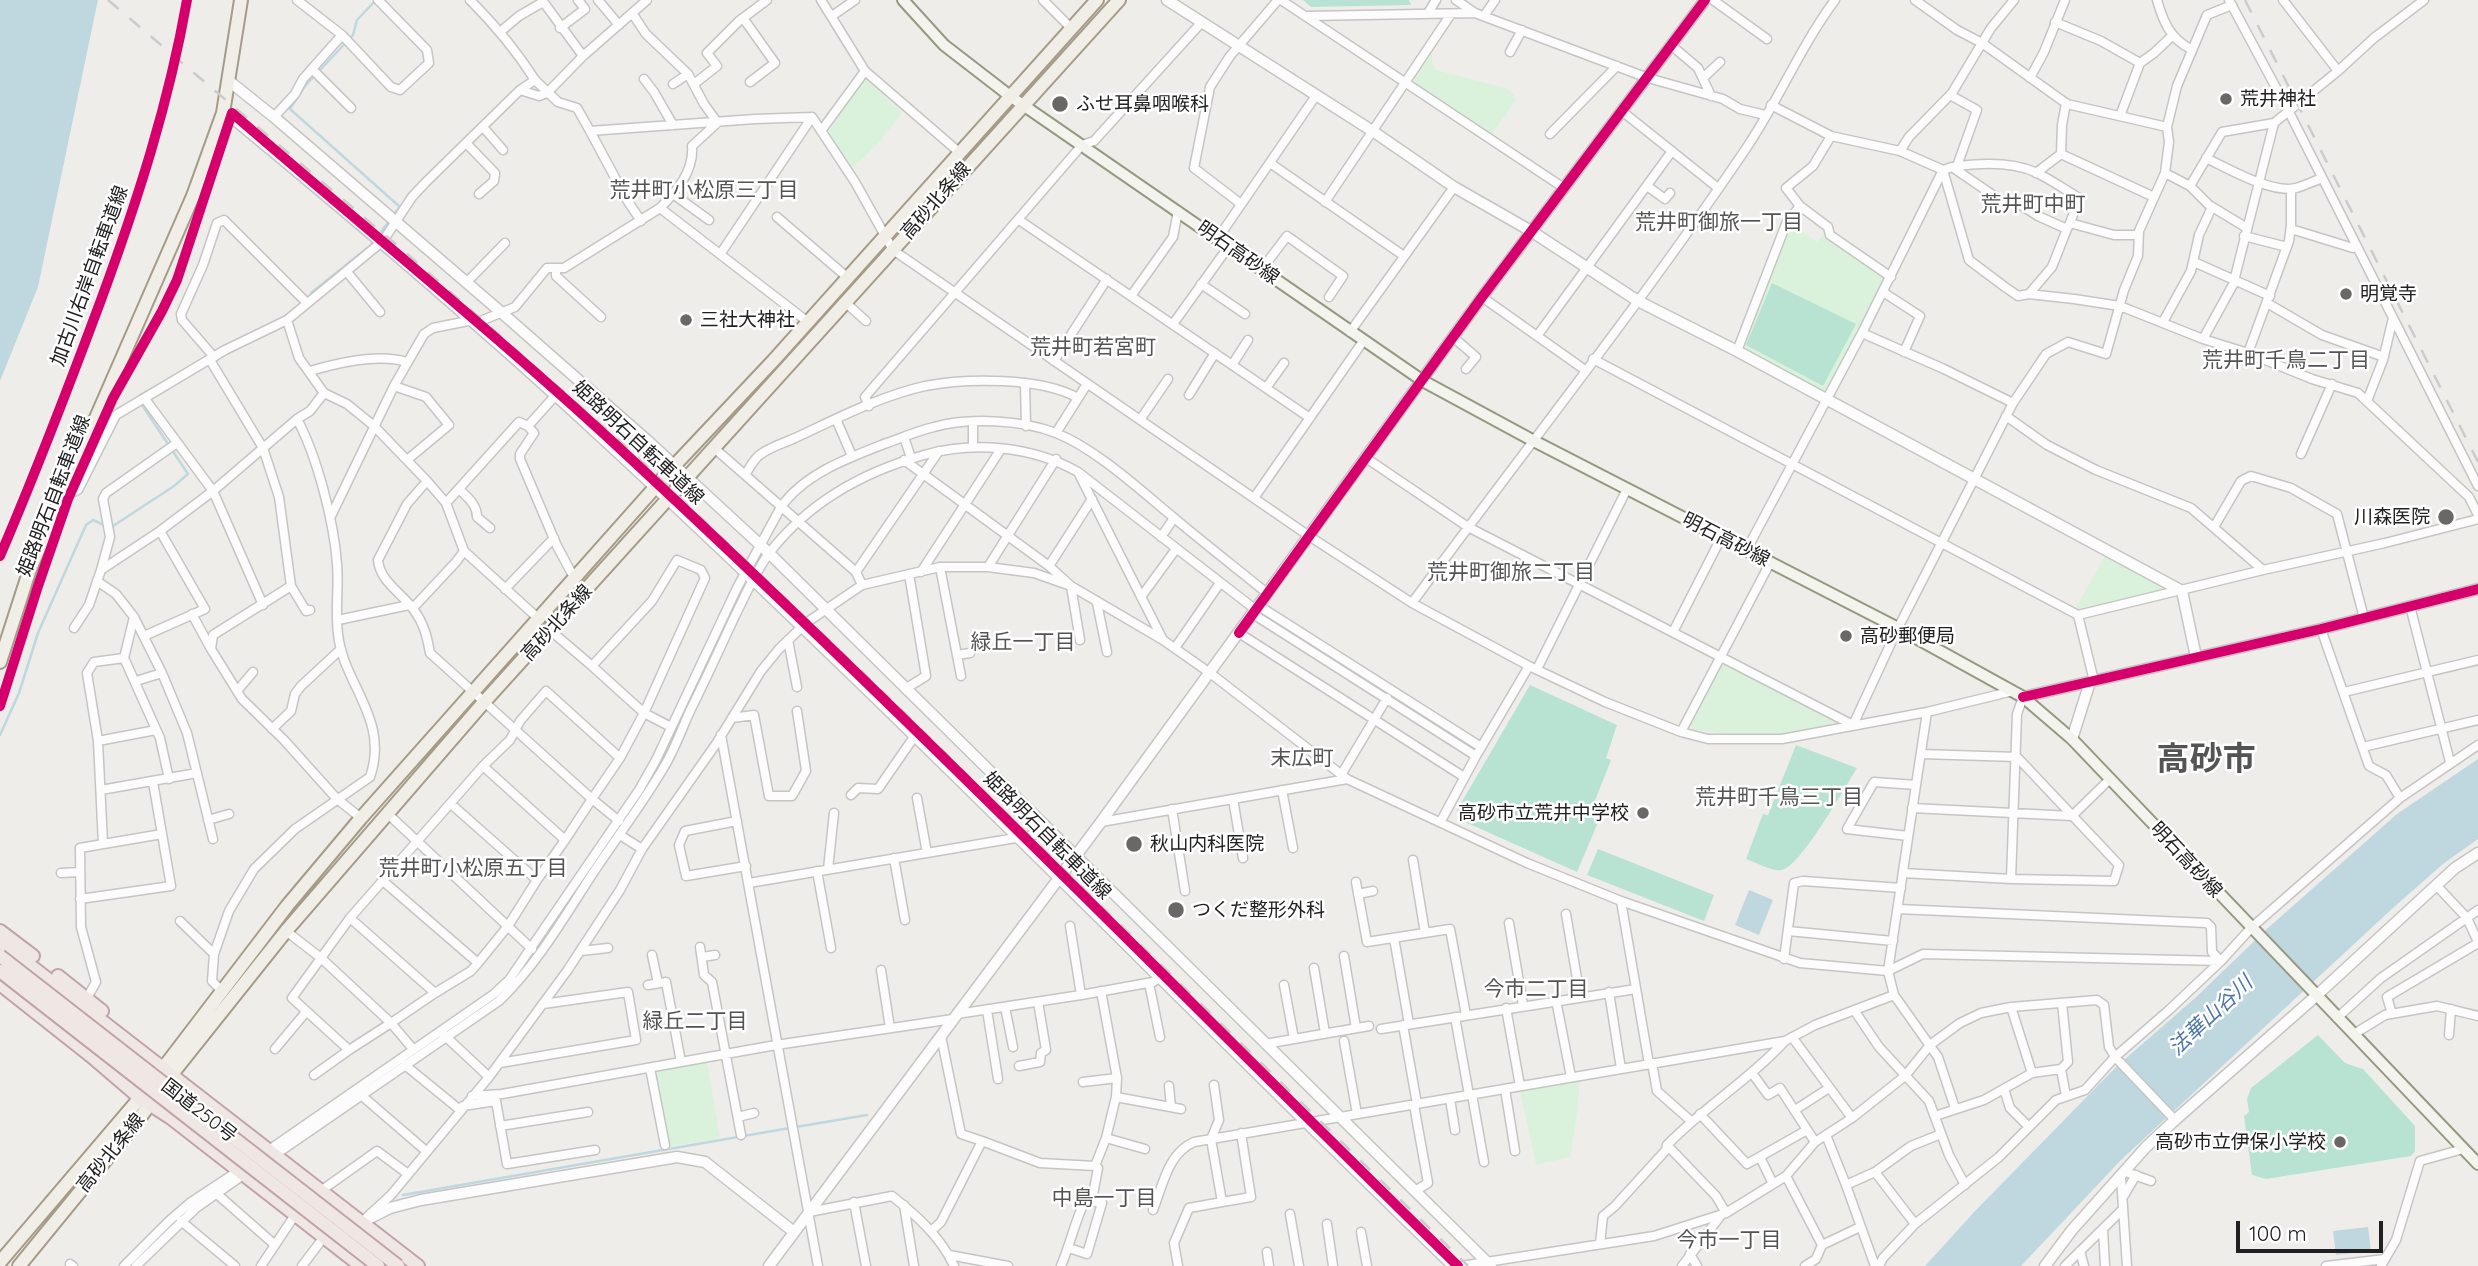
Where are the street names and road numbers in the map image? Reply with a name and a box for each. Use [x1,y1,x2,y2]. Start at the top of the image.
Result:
street label: 高砂北条線 [896,158,976,244]
street label: 加古川右岸自転車道線 [47,183,133,369]
street label: 明石高砂線 [1193,216,1283,290]
street label: 姫路明石自転車道線 [568,376,708,510]
street label: 姫路明石自転車道線 [13,412,95,580]
street label: 明石高砂線 [1679,508,1773,572]
street label: 高砂北条線 [517,580,597,666]
street label: 姫路明石自転車道線 [978,767,1116,905]
street label: 明石高砂線 [2145,817,2227,903]
street label: 国道250号 [157,1075,241,1147]
street label: 高砂北条線 [72,1109,150,1197]

